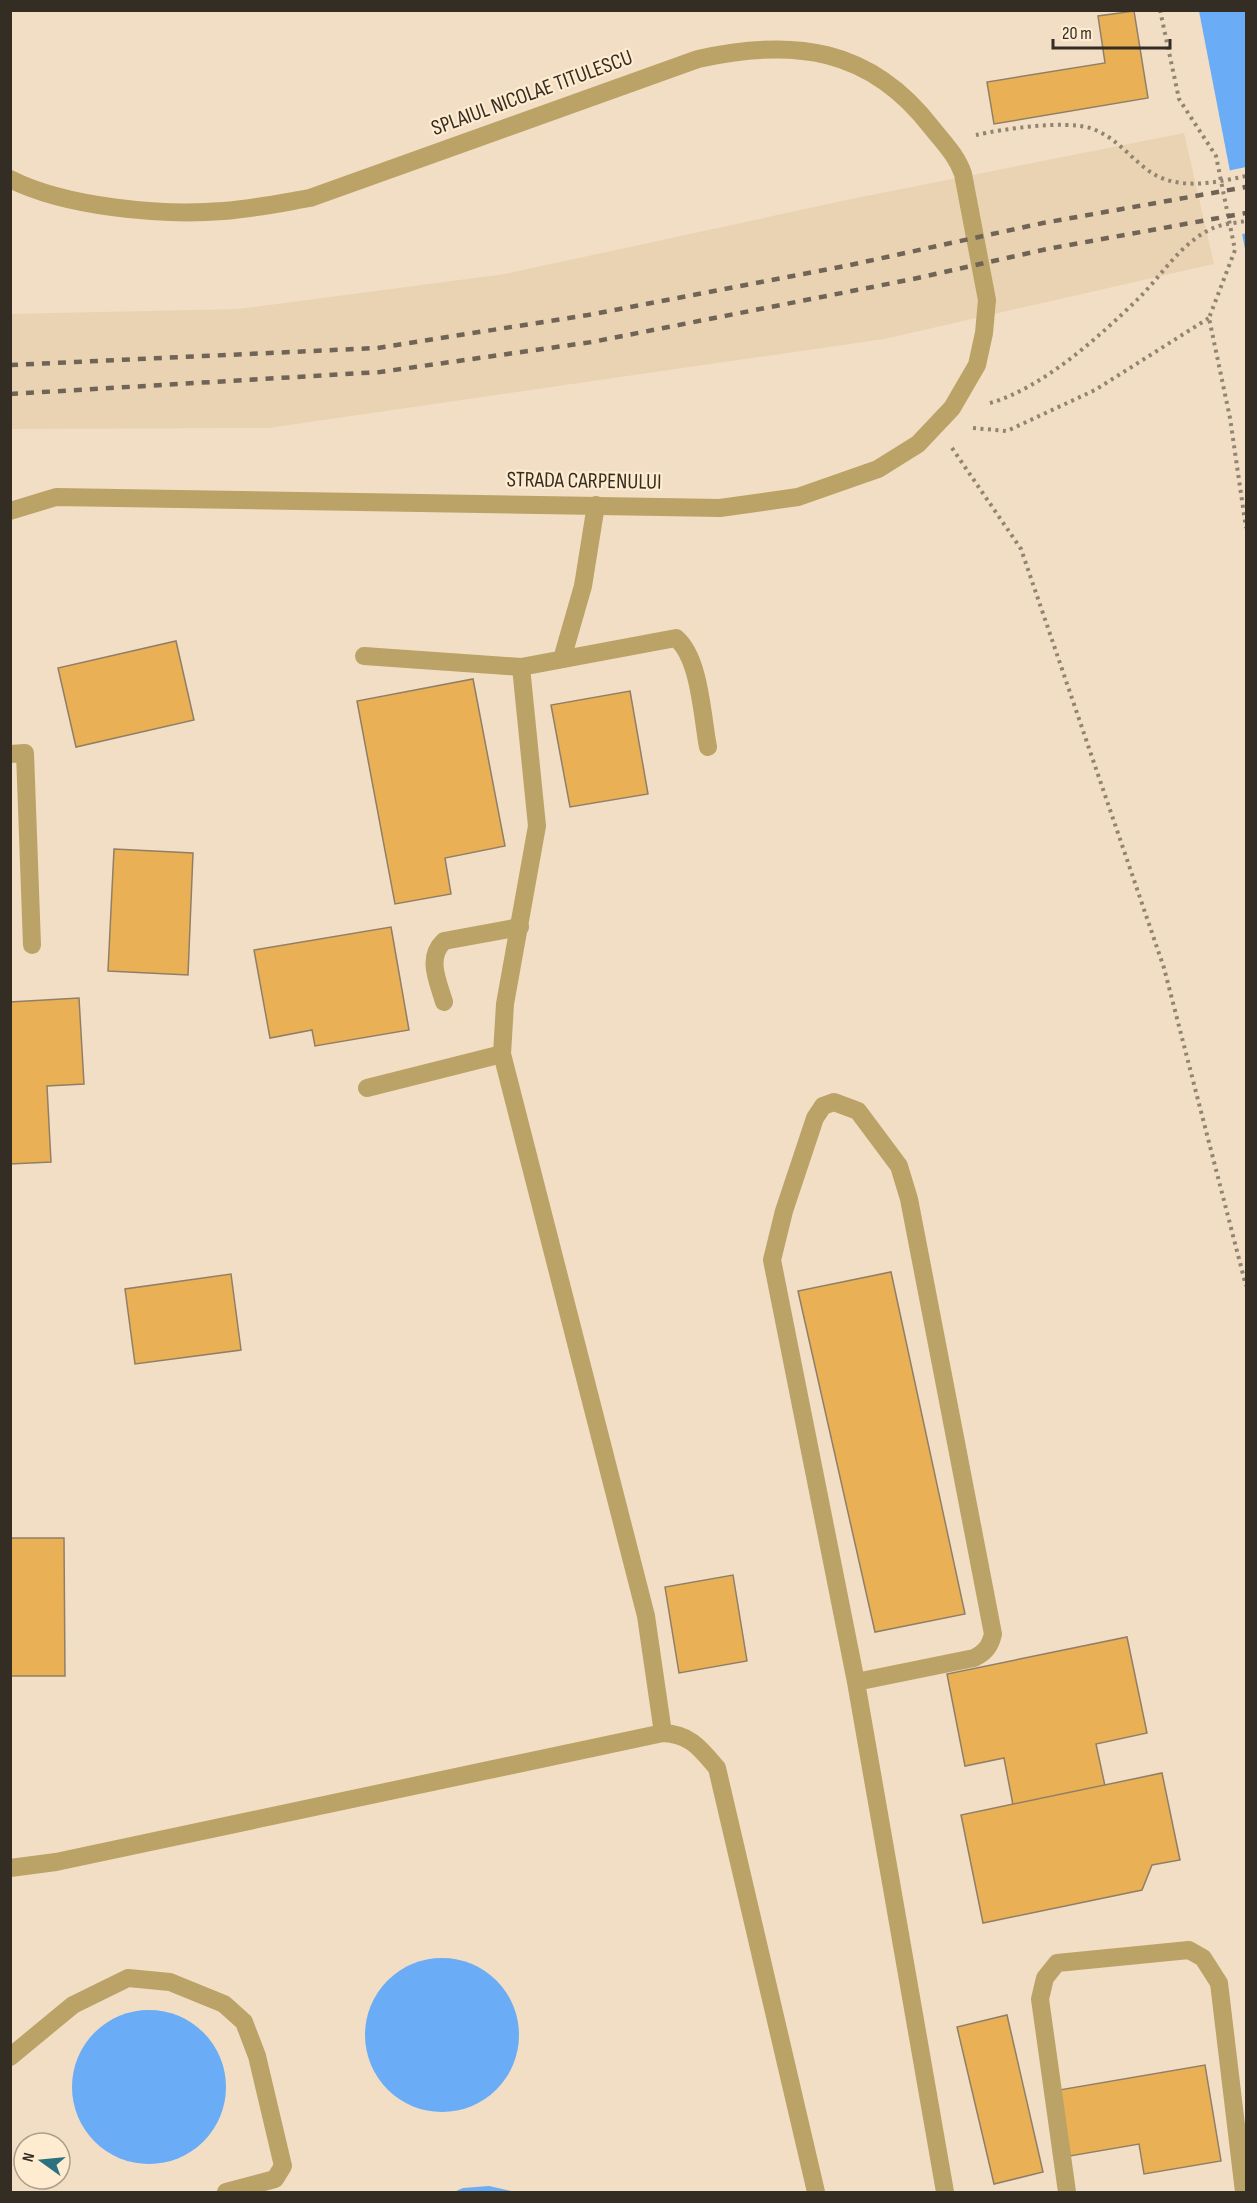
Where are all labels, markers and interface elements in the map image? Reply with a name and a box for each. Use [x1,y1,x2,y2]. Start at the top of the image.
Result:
scale bar [1053,12,1170,50]
text: 20 m [1062,23,1092,44]
street label: SPLAIUL NICOLAE TITULESCU [428,44,636,142]
street label: STRADA CARPENULUI [506,466,662,496]
north arrow [12,2131,72,2191]
text: N [19,2151,39,2164]

